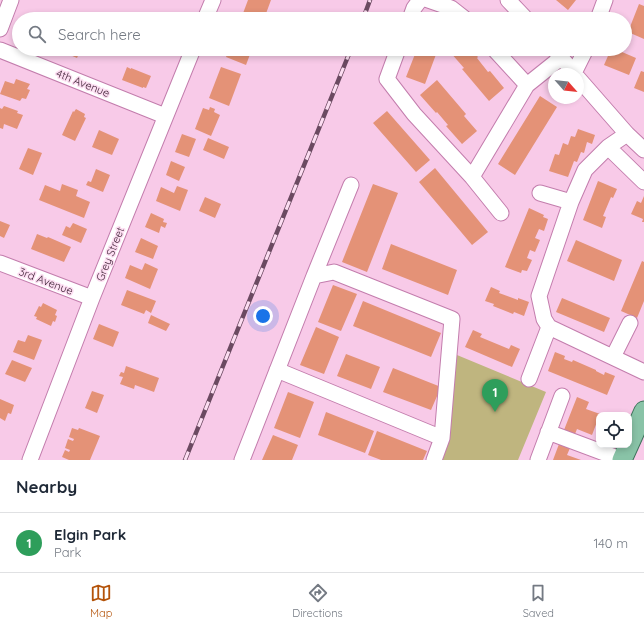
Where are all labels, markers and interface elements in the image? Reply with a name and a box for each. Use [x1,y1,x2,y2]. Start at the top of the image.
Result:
search box [12,12,632,56]
icon: search [26,23,48,45]
text: Search here [58,25,141,44]
street label: 4th Avenue [54,66,112,100]
north arrow [548,68,584,104]
street label: Grey Street [93,225,127,283]
street label: 3rd Avenue [17,264,75,298]
your location [253,306,273,326]
pin: 1 [482,379,508,412]
map controls [596,412,632,448]
button: locate [596,412,632,448]
text: Nearby [16,476,77,497]
text: Elgin Park [54,525,126,544]
text: 1 [26,535,32,551]
text: 140 m [593,535,628,551]
text: Park [54,544,82,560]
tab: Map [90,582,112,620]
tab: Directions [292,582,343,620]
tab: Saved [523,582,554,620]

